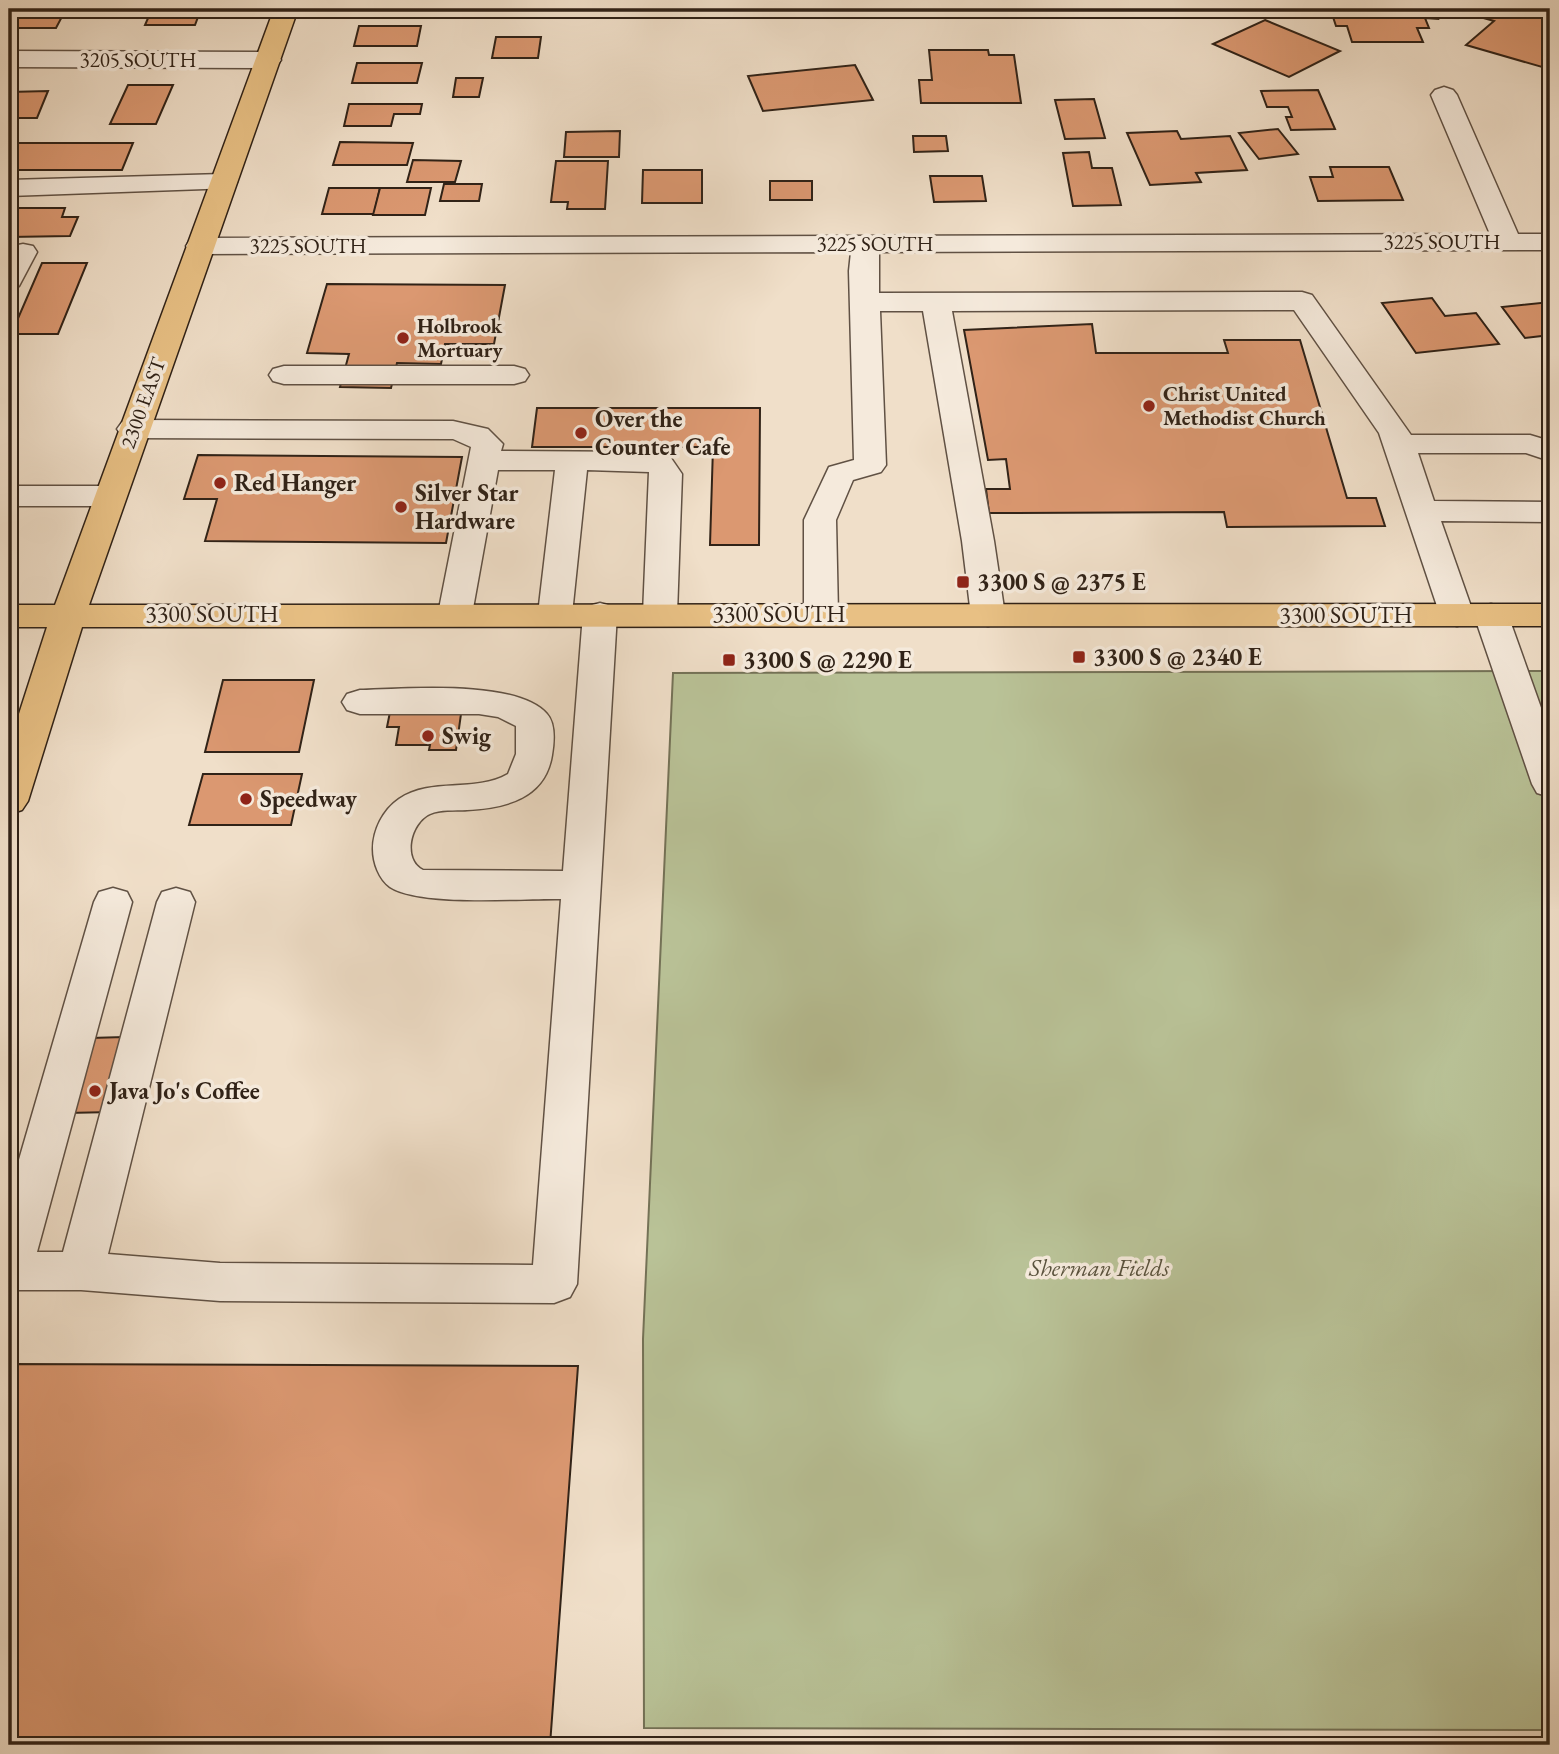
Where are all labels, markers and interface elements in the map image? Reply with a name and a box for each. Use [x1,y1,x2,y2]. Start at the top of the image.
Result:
street label: 3205 SOUTH [80,46,196,73]
street label: 3225 SOUTH [1384,228,1500,255]
street label: 3225 SOUTH [817,230,933,257]
street label: 3225 SOUTH [250,232,366,259]
place label: Holbrook Mortuary [417,312,503,363]
marker: Holbrook Mortuary [395,330,411,346]
street label: 2300 EAST [114,353,172,452]
place label: Christ United Methodist Church [1163,380,1326,431]
marker: Christ United Methodist Church [1141,398,1157,414]
place label: Over the Counter Cafe [595,403,730,462]
marker: Over the Counter Cafe [573,425,589,441]
place label: Red Hanger [234,467,356,499]
marker: Red Hanger [212,475,228,491]
place label: Silver Star Hardware [415,477,519,536]
marker: Silver Star Hardware [393,499,409,515]
place label: 3300 S @ 2375 E [977,566,1146,597]
marker: 3300 S @ 2375 E [955,574,971,590]
street label: 3300 SOUTH [145,598,279,629]
street label: 3300 SOUTH [712,598,846,629]
street label: 3300 SOUTH [1279,599,1413,630]
place label: 3300 S @ 2340 E [1093,641,1262,672]
place label: 3300 S @ 2290 E [743,644,912,675]
marker: 3300 S @ 2340 E [1071,649,1087,665]
marker: 3300 S @ 2290 E [721,652,737,668]
place label: Swig [442,720,492,752]
marker: Swig [420,728,436,744]
place label: Speedway [260,783,357,815]
marker: Speedway [238,791,254,807]
place label: Java Jo's Coffee [107,1075,260,1106]
marker: Java Jo's Coffee [87,1083,103,1099]
park label: Sherman Fields [1028,1252,1169,1283]

